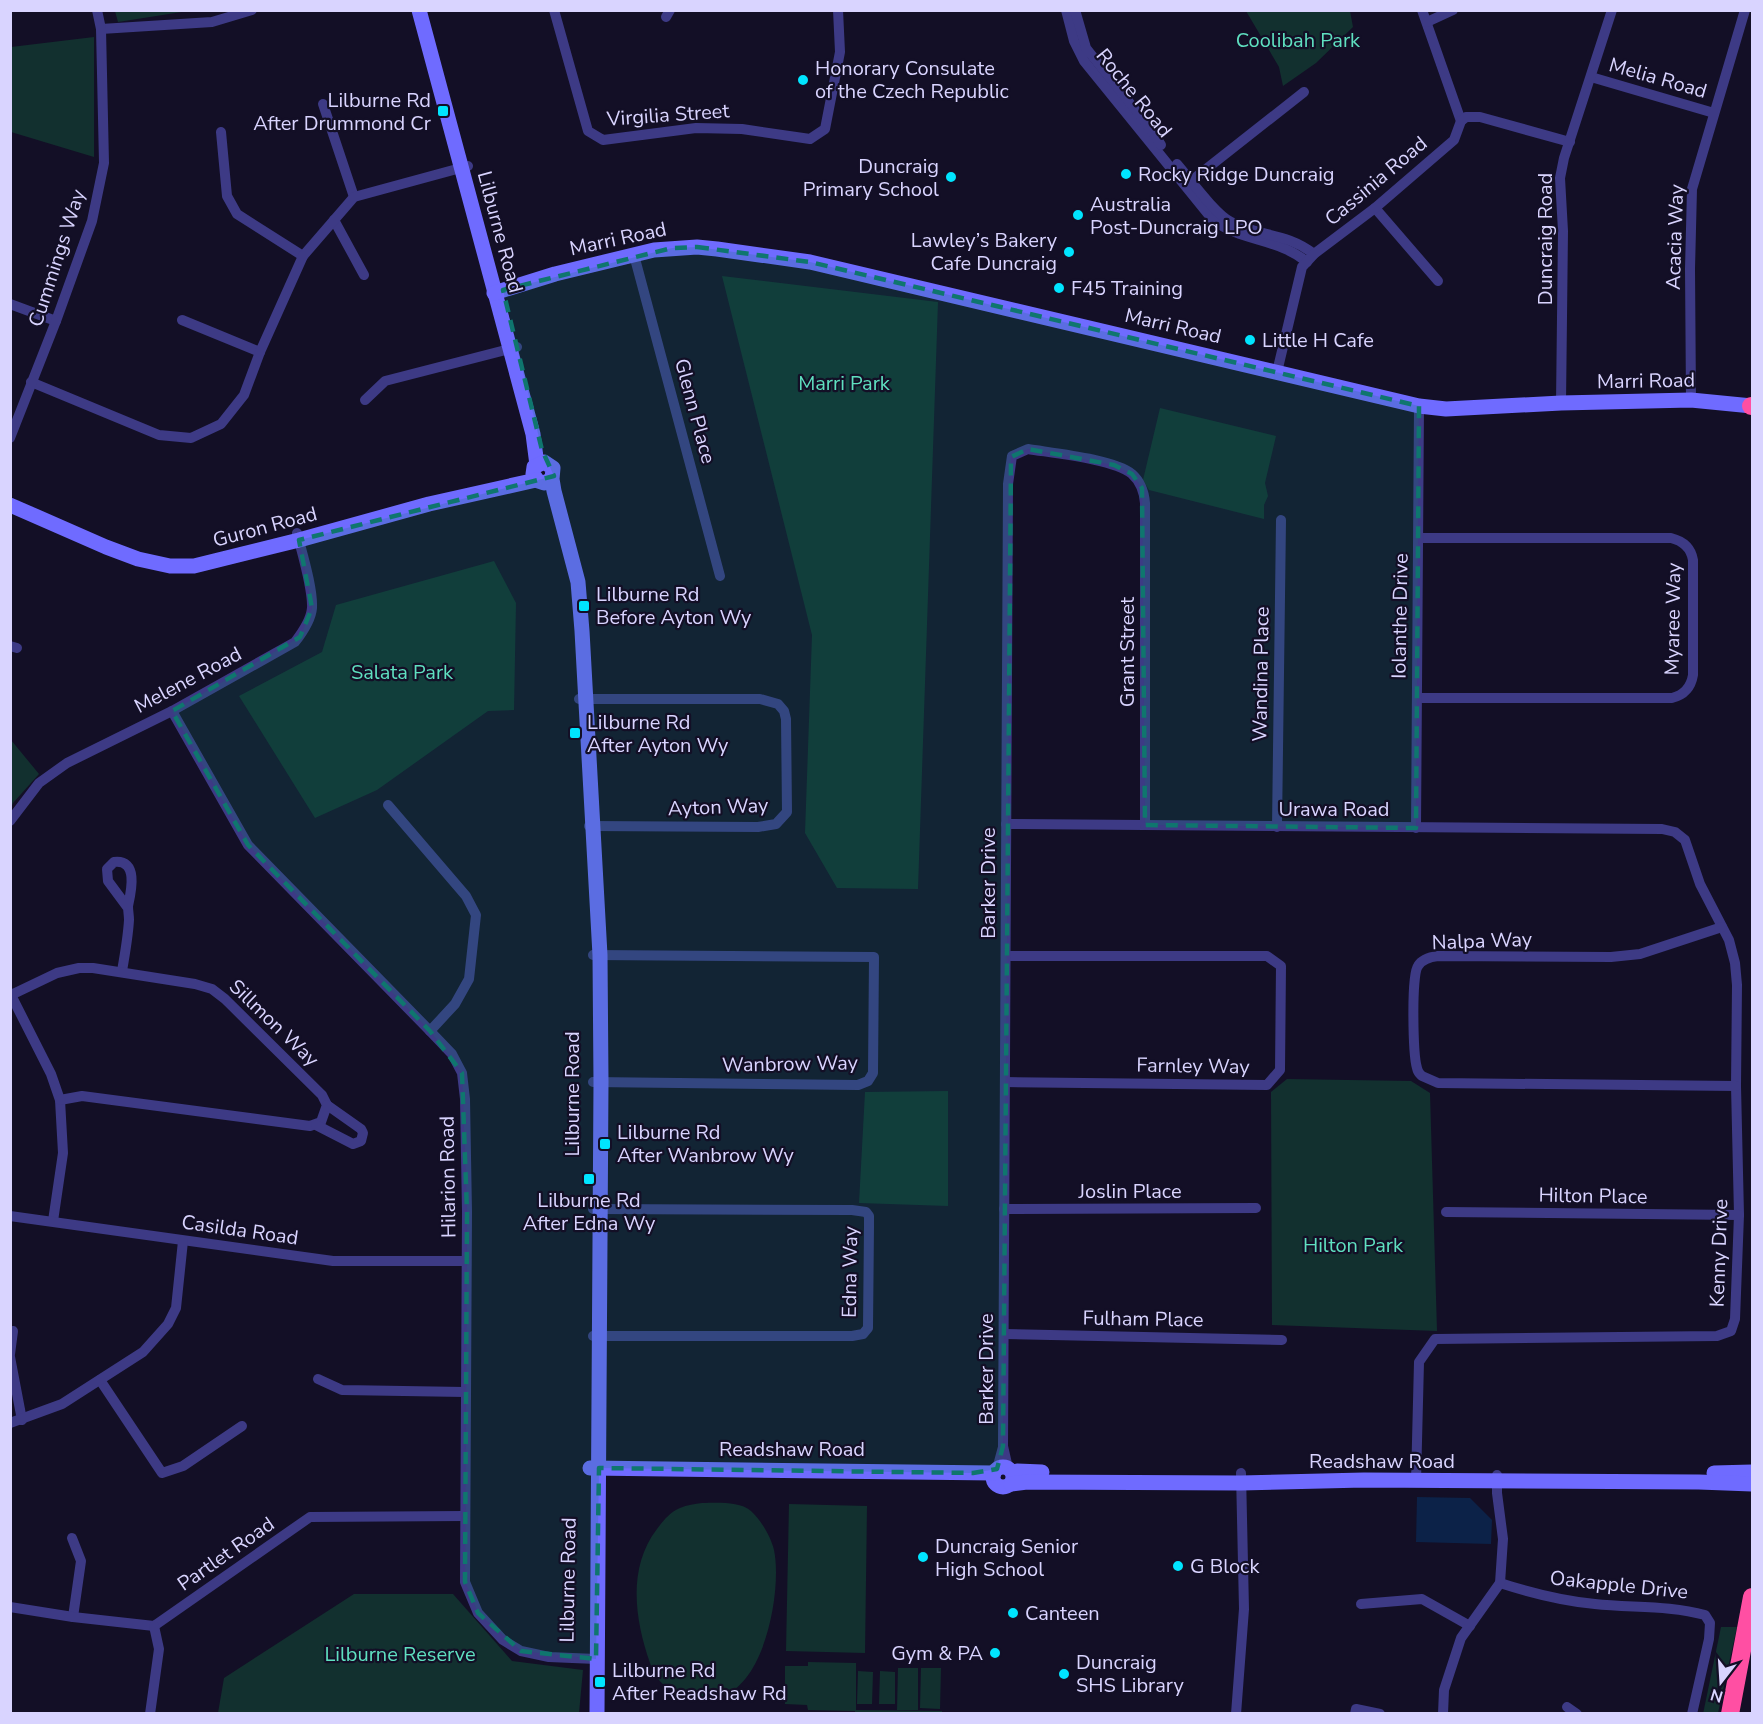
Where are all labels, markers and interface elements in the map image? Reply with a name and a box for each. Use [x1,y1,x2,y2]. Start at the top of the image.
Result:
park label: Coolibah Park [1236,27,1361,54]
street label: Roche Road [1090,43,1178,143]
street label: Melia Road [1606,51,1710,105]
place label: Honorary Consulate of the Czech Republic [815,55,1009,105]
marker: Honorary Consulate of the Czech Republic [796,73,810,87]
place label: Lilburne Rd After Drummond Cr [253,87,431,137]
street label: Virgilia Street [605,97,731,133]
marker: Lilburne Rd After Drummond Cr [436,104,450,118]
street label: Cassinia Road [1319,130,1433,232]
place label: Duncraig Primary School [803,153,939,203]
place label: Rocky Ridge Duncraig [1138,161,1335,188]
marker: Rocky Ridge Duncraig [1119,167,1133,181]
street label: Lilburne Road [471,168,529,296]
marker: Duncraig Primary School [944,170,958,184]
street label: Duncraig Road [1532,173,1559,305]
street label: Acacia Way [1660,183,1690,290]
street label: Cummings Way [22,185,92,330]
place label: Australia Post-Duncraig LPO [1090,191,1263,241]
marker: Australia Post-Duncraig LPO [1071,208,1085,222]
street label: Marri Road [567,216,669,262]
place label: Lawley’s Bakery Cafe Duncraig [911,227,1058,277]
marker: Lawley’s Bakery Cafe Duncraig [1062,245,1076,259]
place label: F45 Training [1071,275,1183,302]
marker: F45 Training [1052,281,1066,295]
street label: Marri Road [1122,302,1224,350]
place label: Little H Cafe [1262,327,1374,354]
marker: Little H Cafe [1243,333,1257,347]
street label: Glenn Place [668,355,722,467]
street label: Marri Road [1597,367,1695,395]
park label: Marri Park [798,370,891,397]
street label: Guron Road [210,500,320,554]
street label: Iolanthe Drive [1385,553,1415,679]
street label: Myaree Way [1659,562,1687,676]
place label: Lilburne Rd Before Ayton Wy [596,581,752,631]
street label: Grant Street [1114,596,1141,707]
marker: Lilburne Rd Before Ayton Wy [577,599,591,613]
street label: Wandina Place [1246,606,1276,742]
street label: Melene Road [130,640,246,720]
park label: Salata Park [351,659,454,686]
place label: Lilburne Rd After Ayton Wy [587,709,729,759]
marker: Lilburne Rd After Ayton Wy [568,726,582,740]
street label: Ayton Way [667,792,770,822]
street label: Urawa Road [1278,796,1390,823]
street label: Barker Drive [975,827,1002,939]
street label: Nalpa Way [1431,926,1533,956]
street label: Sillmon Way [223,973,325,1073]
street label: Lilburne Road [559,1031,586,1157]
street label: Wanbrow Way [722,1049,859,1079]
street label: Farnley Way [1136,1052,1250,1080]
street label: Hilarion Road [433,1116,463,1238]
place label: Lilburne Rd After Wanbrow Wy [617,1119,794,1169]
marker: Lilburne Rd After Wanbrow Wy [598,1137,612,1151]
marker: Lilburne Rd After Edna Wy [582,1172,596,1186]
street label: Joslin Place [1077,1178,1182,1205]
street label: Hilton Place [1538,1182,1648,1210]
place label: Lilburne Rd After Edna Wy [523,1187,656,1237]
street label: Kenny Drive [1704,1198,1734,1308]
street label: Casilda Road [180,1208,300,1252]
street label: Edna Way [836,1225,864,1318]
park label: Hilton Park [1303,1232,1404,1259]
street label: Fulham Place [1082,1304,1204,1334]
street label: Barker Drive [973,1313,1000,1425]
street label: Readshaw Road [719,1436,865,1463]
street label: Readshaw Road [1309,1448,1455,1475]
street label: Partlet Road [172,1511,280,1597]
street label: Lilburne Road [553,1517,583,1643]
place label: Duncraig Senior High School [935,1533,1078,1583]
marker: Duncraig Senior High School [916,1550,930,1564]
place label: G Block [1190,1553,1260,1580]
marker: G Block [1171,1559,1185,1573]
street label: Oakapple Drive [1549,1564,1689,1606]
place label: Canteen [1025,1600,1100,1627]
marker: Canteen [1006,1606,1020,1620]
place label: Gym & PA [891,1640,983,1667]
park label: Lilburne Reserve [324,1641,476,1668]
marker: Gym & PA [988,1646,1002,1660]
place label: Duncraig SHS Library [1076,1649,1185,1699]
north arrow [1691,1652,1751,1712]
place label: Lilburne Rd After Readshaw Rd [612,1657,787,1707]
marker: Duncraig SHS Library [1057,1667,1071,1681]
marker: Lilburne Rd After Readshaw Rd [593,1675,607,1689]
text: N [1708,1683,1726,1708]

